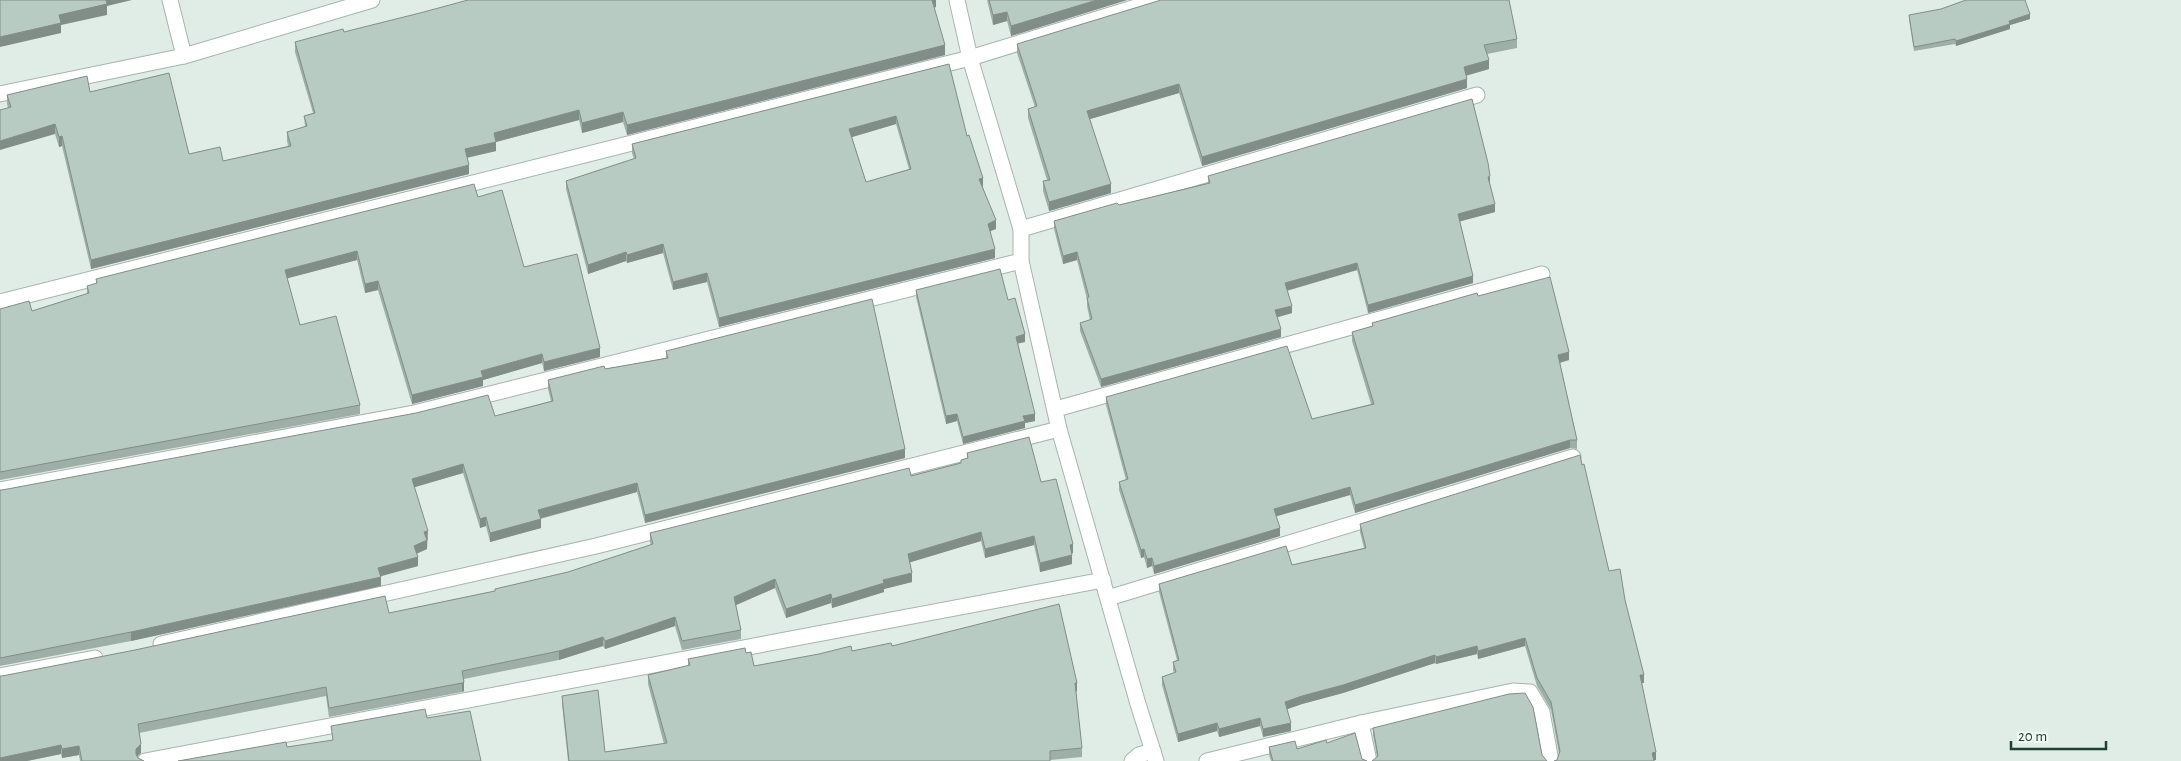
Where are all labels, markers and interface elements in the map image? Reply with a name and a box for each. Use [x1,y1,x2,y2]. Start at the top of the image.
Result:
scale bar [2011,718,2106,750]
text: 20 m [2018,729,2047,744]

